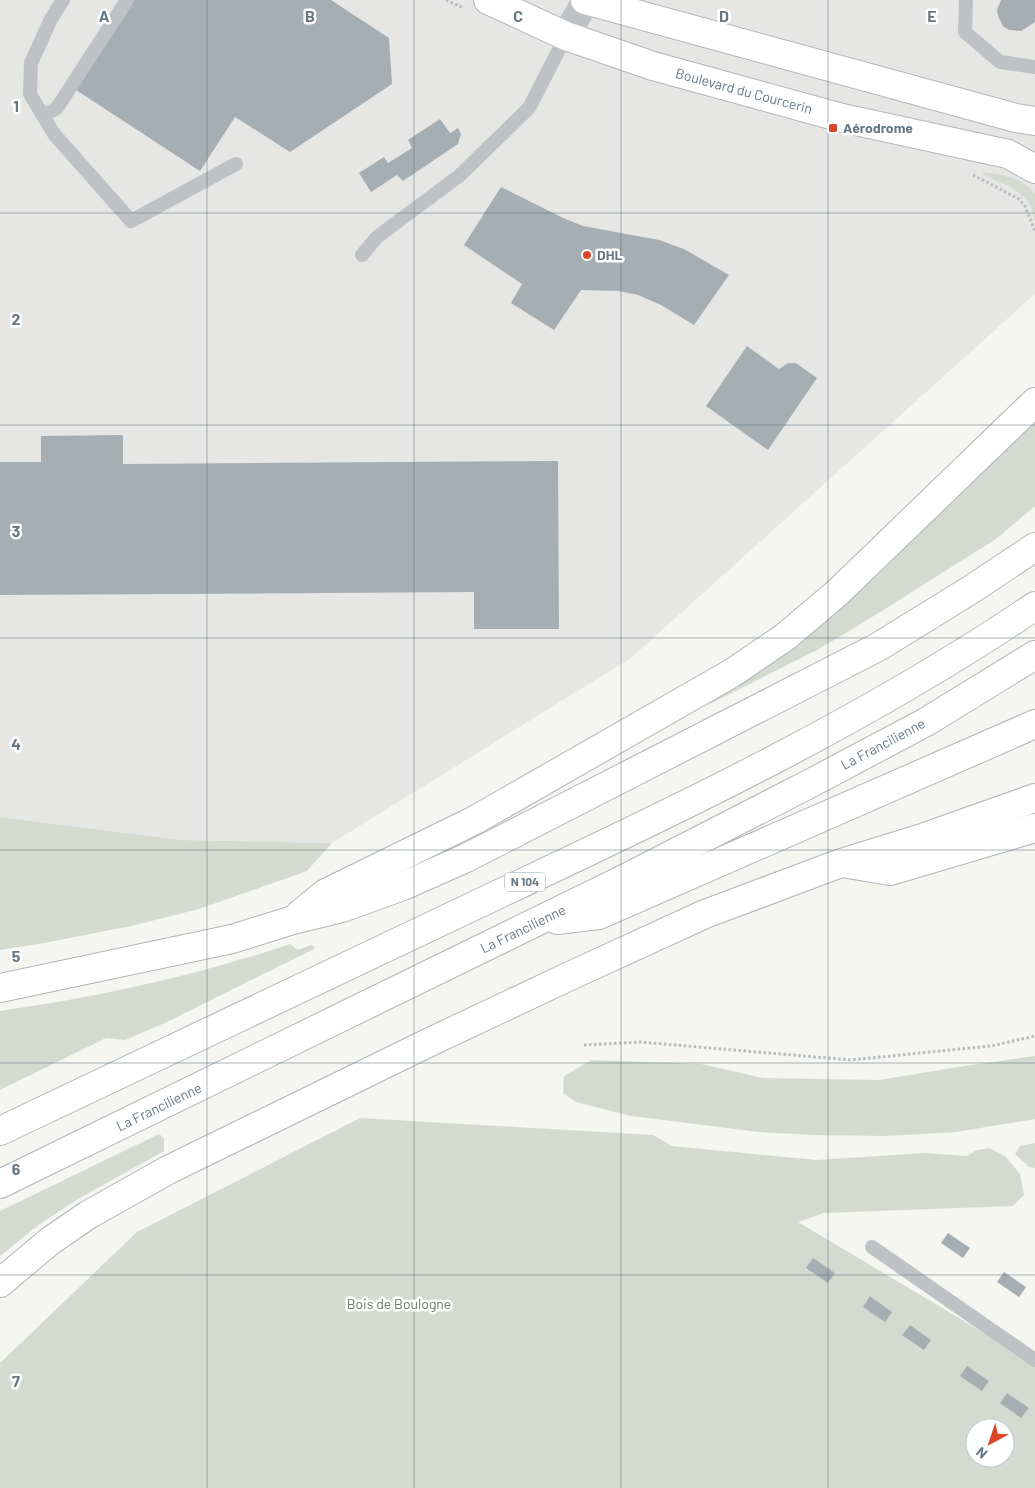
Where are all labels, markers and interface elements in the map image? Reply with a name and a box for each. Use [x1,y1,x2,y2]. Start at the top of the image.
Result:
text: A [99,6,110,25]
text: B [305,6,315,25]
text: C [513,6,523,25]
text: D [719,6,729,25]
text: E [927,6,937,25]
street label: Boulevard du Courcerin [674,64,814,117]
text: 1 [13,96,19,115]
place label: Aérodrome [843,119,913,136]
marker: Aérodrome [827,122,839,134]
place label: DHL [597,246,622,263]
marker: DHL [581,249,593,261]
text: 2 [12,309,21,328]
text: 3 [12,521,20,540]
street label: La Francilienne [838,714,928,773]
text: 4 [11,734,21,753]
road number: N 104 [505,872,545,892]
street label: La Francilienne [477,901,568,957]
text: 5 [12,946,21,965]
street label: La Francilienne [113,1079,204,1135]
text: 6 [12,1159,21,1178]
park label: Bois de Boulogne [347,1295,451,1312]
text: 7 [12,1371,20,1390]
north arrow [965,1418,1015,1468]
text: N [972,1444,990,1463]

